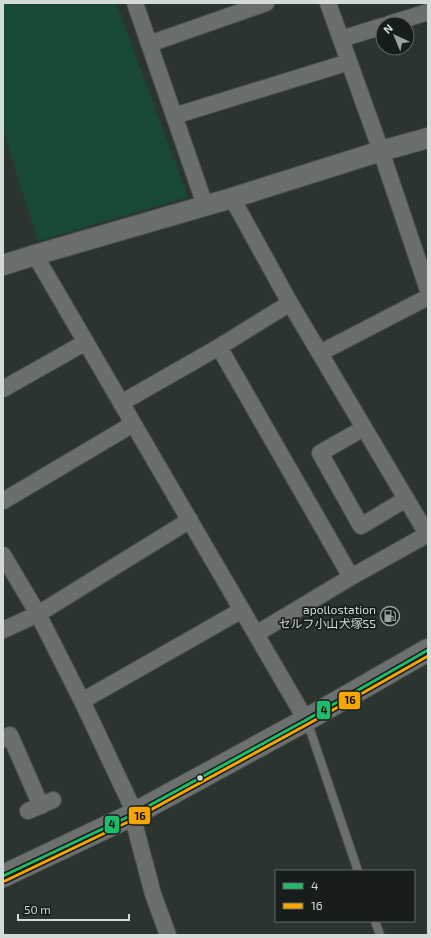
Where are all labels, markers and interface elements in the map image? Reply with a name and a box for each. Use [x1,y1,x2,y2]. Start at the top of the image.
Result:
north arrow [375,16,415,56]
text: N [380,21,395,36]
place label: apollostation セルフ小山犬塚SS [279,602,376,630]
fuel station icon: apollostation セルフ小山犬塚SS [379,605,401,627]
line badge: 16 [338,691,361,710]
text: 16 [344,693,356,706]
line badge: 4 [316,700,331,720]
text: 4 [320,703,328,716]
unlabelled marker [195,773,205,783]
line badge: 16 [128,806,151,825]
text: 16 [134,809,146,822]
line badge: 4 [104,815,120,834]
text: 4 [108,817,116,830]
legend [275,870,415,922]
text: 4 [311,878,318,892]
scale bar [18,896,129,922]
text: 16 [311,898,323,912]
text: 50 m [24,902,51,916]

